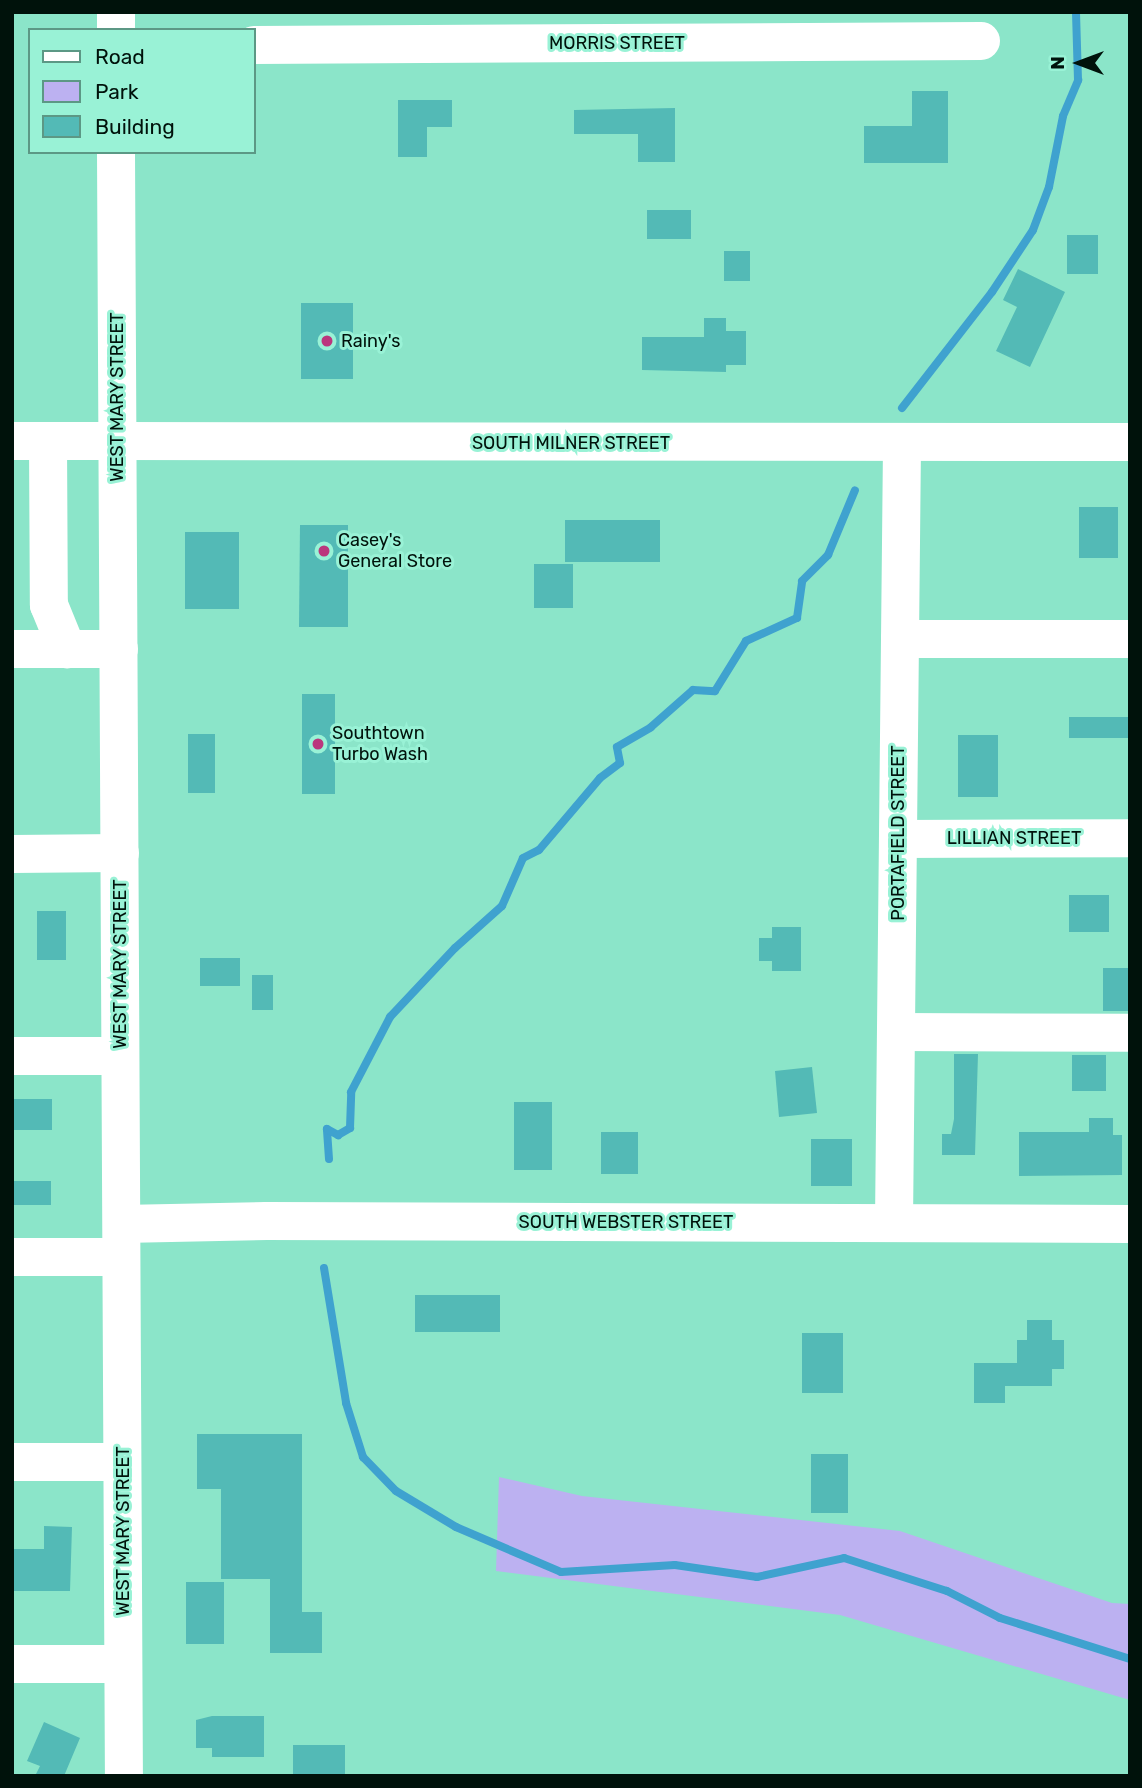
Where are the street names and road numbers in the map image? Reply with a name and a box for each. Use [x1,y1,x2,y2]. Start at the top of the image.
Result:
street label: MORRIS STREET [549,32,685,54]
street label: WEST MARY STREET [106,312,128,482]
street label: SOUTH MILNER STREET [472,432,670,454]
street label: PORTAFIELD STREET [887,745,909,921]
street label: LILLIAN STREET [947,827,1081,849]
street label: WEST MARY STREET [109,879,131,1049]
street label: SOUTH WEBSTER STREET [518,1211,734,1233]
street label: WEST MARY STREET [112,1446,134,1616]

